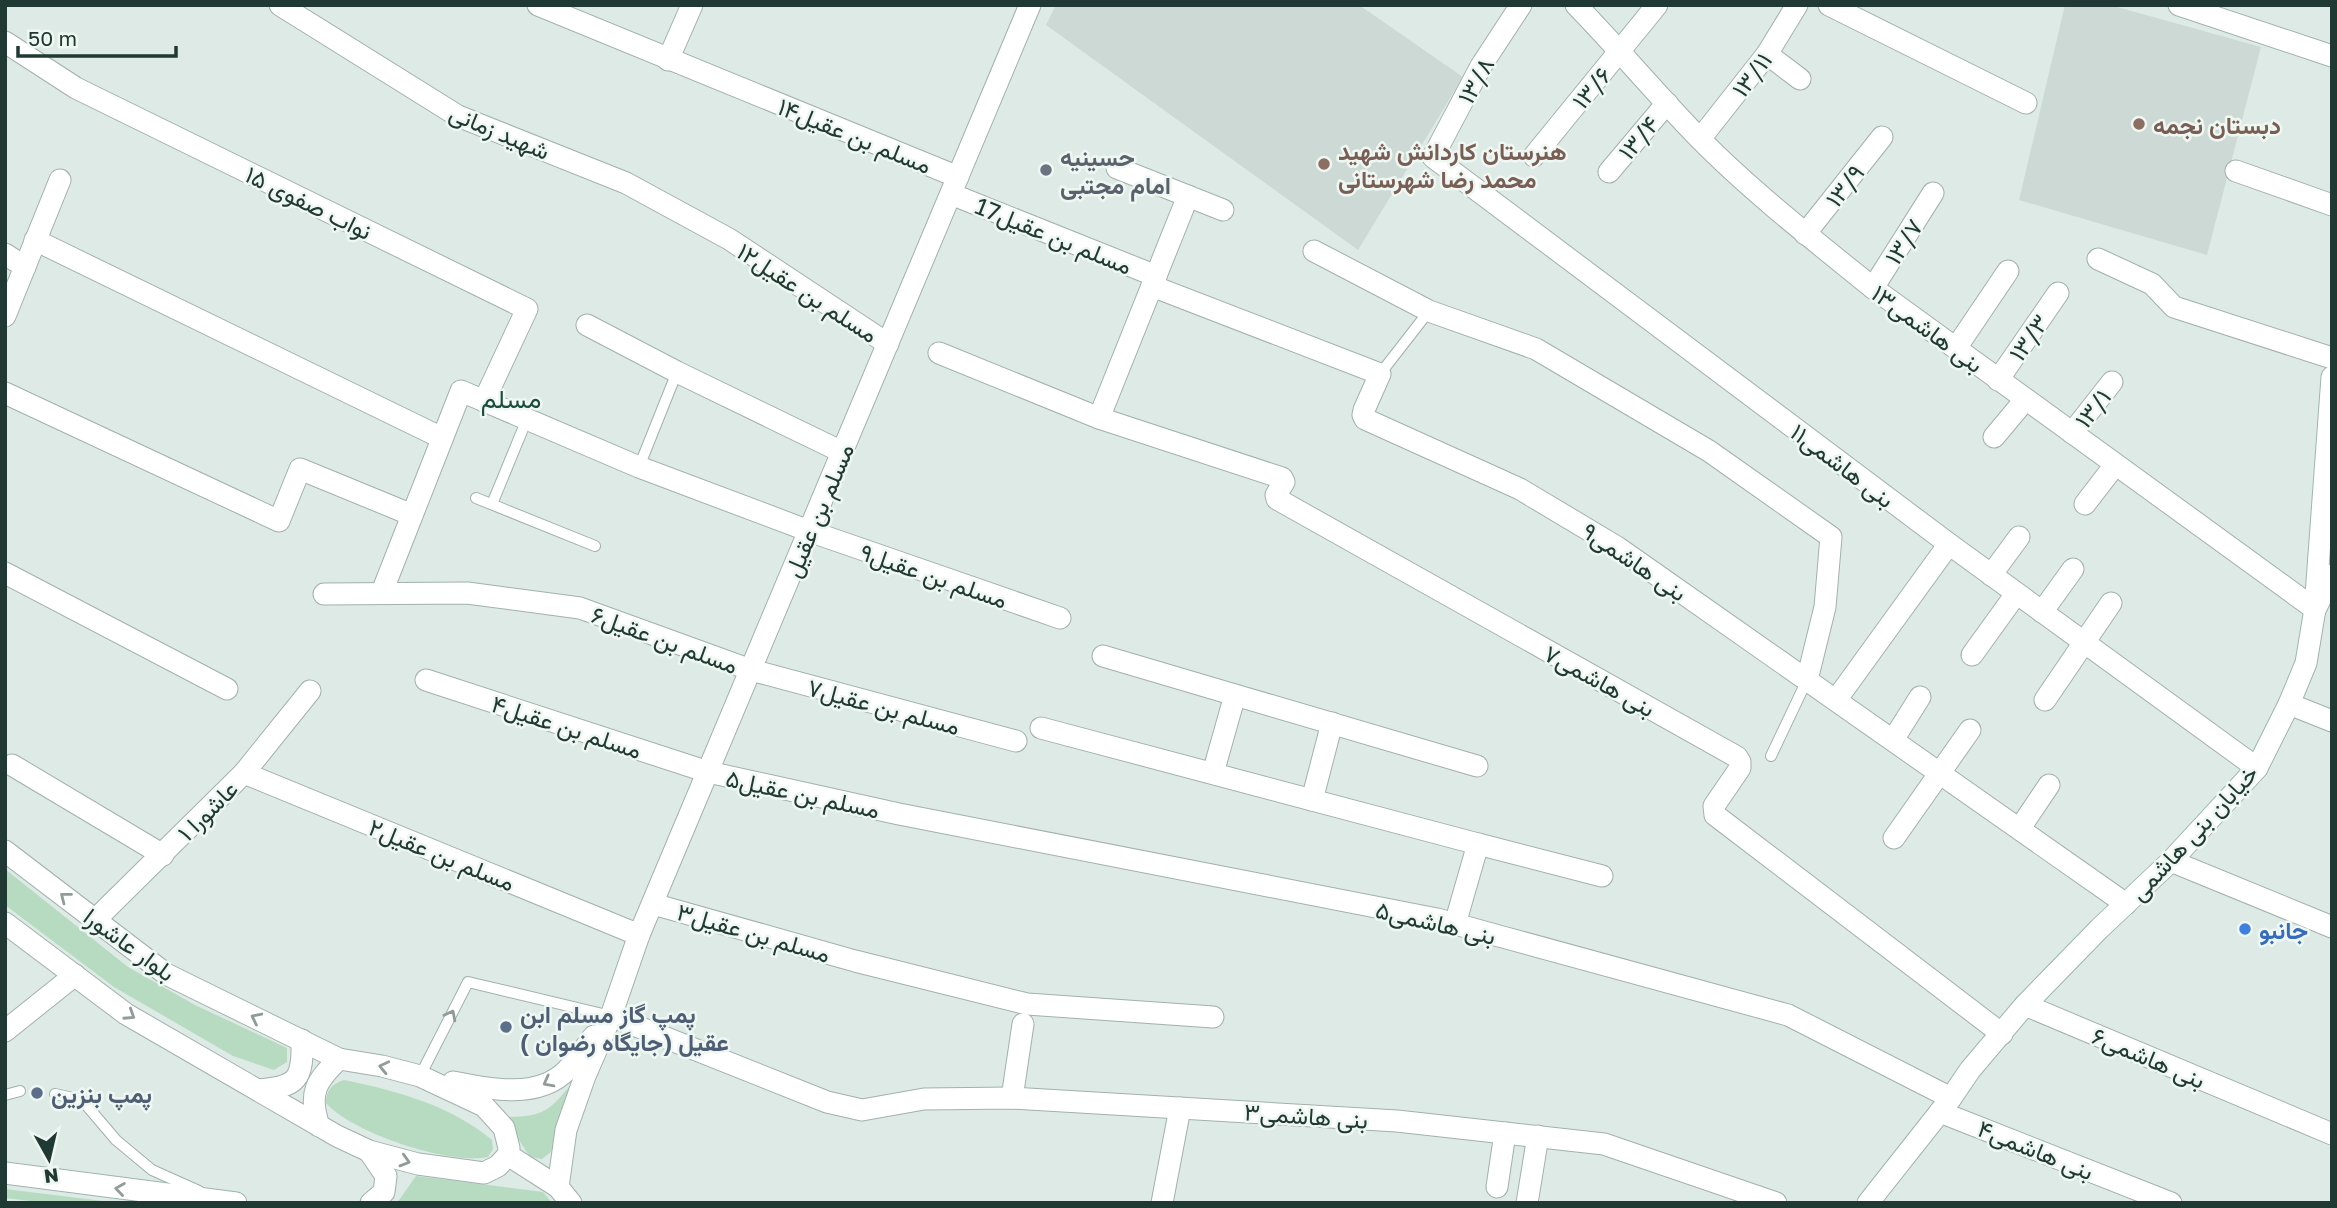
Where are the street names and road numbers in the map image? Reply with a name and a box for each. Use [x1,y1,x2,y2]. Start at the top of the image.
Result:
street label: ۱۳/۱۱ [1725,46,1777,102]
street label: ۱۳/۸ [1451,52,1499,108]
street label: ۱۳/۶ [1565,60,1617,114]
street label: مسلم بن عقیل۱۴ [773,91,936,182]
street label: شهید زمانی [445,97,555,167]
street label: ۱۳/۴ [1611,109,1665,165]
street label: ۱۳/۹ [1818,158,1870,212]
street label: نواب صفوی ۱۵ [240,159,377,247]
street label: مسلم بن عقیل17 [970,190,1137,282]
street label: ۱۳/۷ [1878,213,1928,269]
street label: مسلم بن عقیل۱۲ [731,236,884,351]
street label: بنی هاشمی۱۳ [1866,278,1990,379]
street label: ۱۳/۳ [2002,308,2054,366]
street label: ۱۳/۱ [2068,383,2116,433]
street label: بنی هاشمی۱۱ [1785,417,1901,514]
street label: مسلم بن عقیل [777,439,862,582]
street label: بنی هاشمی۹ [1577,515,1693,607]
street label: مسلم بن عقیل۹ [856,536,1011,617]
street label: مسلم بن عقیل۶ [587,599,742,682]
street label: بنی هاشمی۷ [1539,638,1661,723]
street label: مسلم بن عقیل۷ [804,672,963,743]
street label: مسلم بن عقیل۴ [487,688,646,767]
street label: خیابان بنی هاشمی [2123,758,2264,907]
street label: مسلم بن عقیل۵ [723,763,883,826]
street label: عاشورا ۱ [171,774,245,848]
street label: مسلم بن عقیل۲ [364,812,519,899]
street label: بنی هاشمی۵ [1373,894,1499,951]
street label: مسلم بن عقیل۳ [673,896,834,971]
street label: بلوار عاشورا [78,901,181,988]
street label: ۶بنی هاشمی [2088,1020,2210,1095]
street label: بنی هاشمی۳ [1243,1096,1369,1135]
street label: ۴بنی هاشمی [1974,1113,2098,1186]

